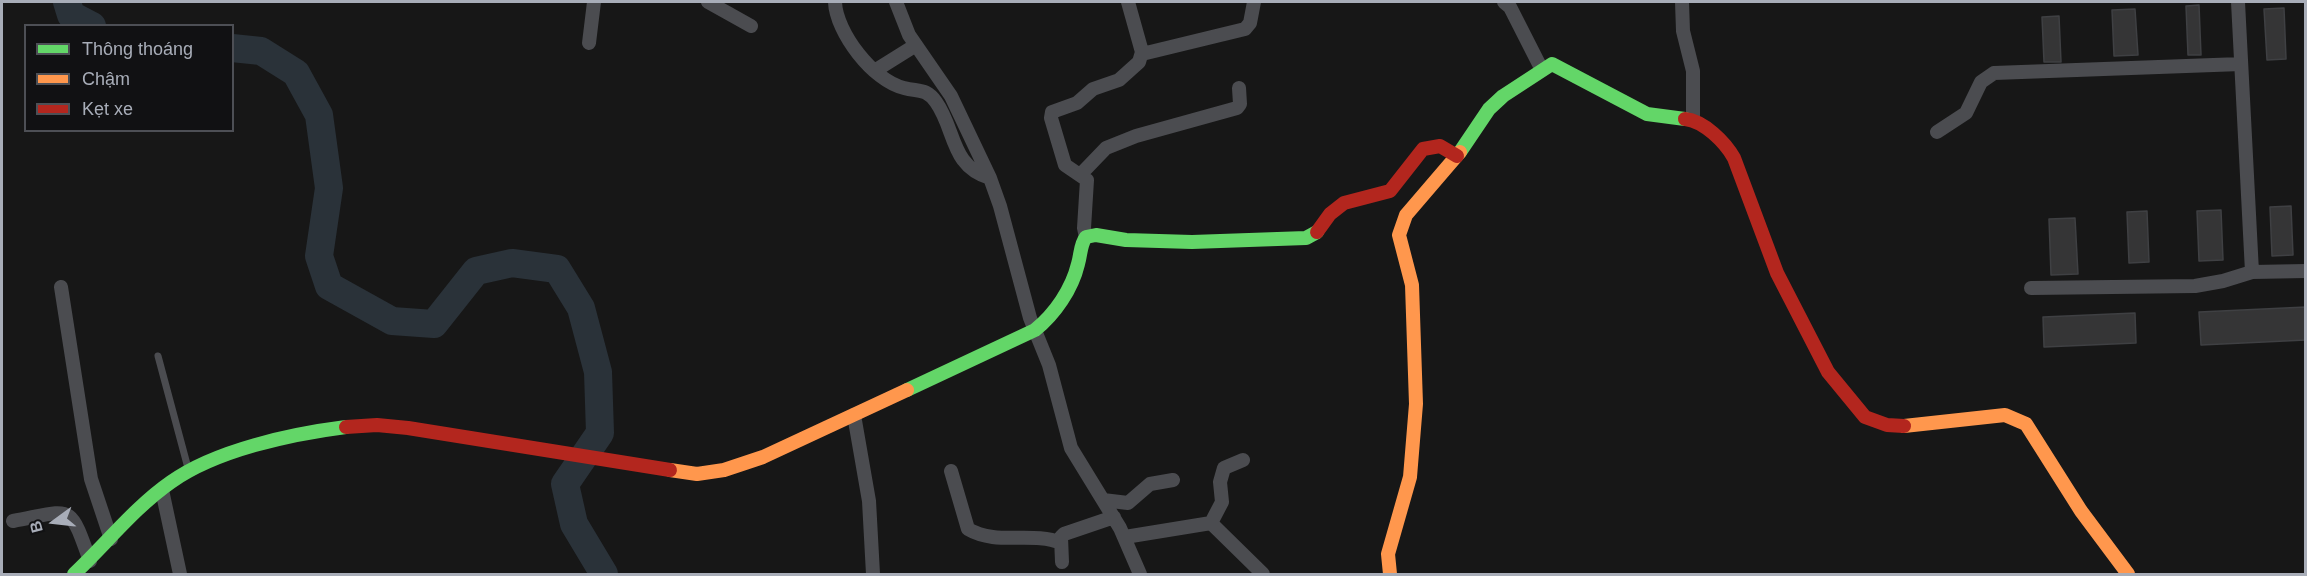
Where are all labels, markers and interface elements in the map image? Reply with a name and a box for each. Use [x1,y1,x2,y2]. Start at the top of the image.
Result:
legend [24,24,234,132]
text: Thông thoáng [82,39,193,59]
text: Chậm [82,69,130,89]
text: Kẹt xe [82,99,133,119]
north arrow [24,492,84,552]
text: B [26,519,46,535]

